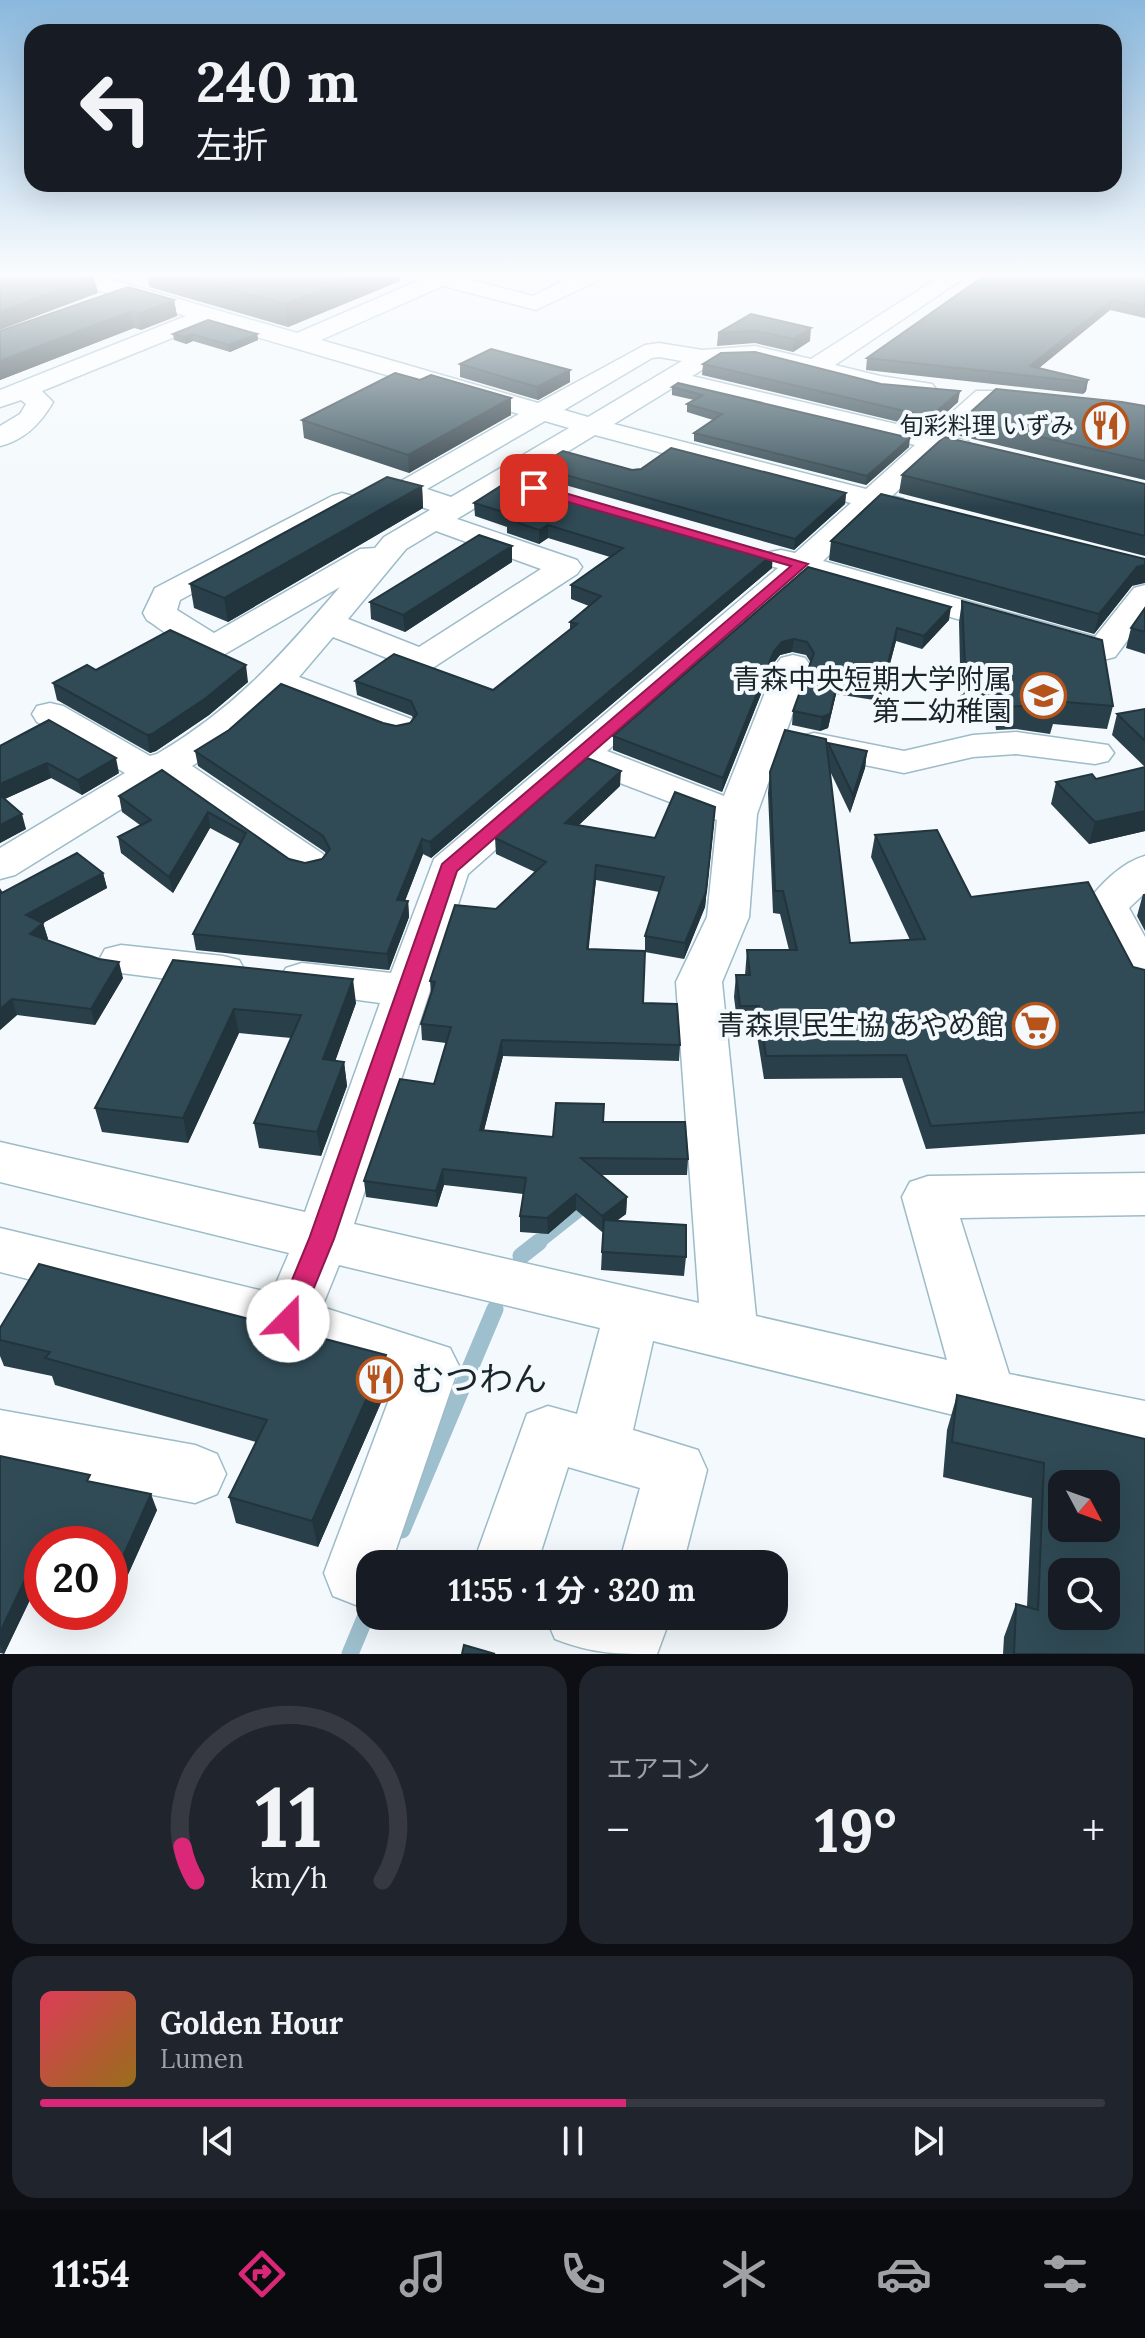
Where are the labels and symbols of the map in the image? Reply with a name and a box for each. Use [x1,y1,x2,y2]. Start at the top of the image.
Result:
restaurant icon: 旬彩料理 いずみ [1081,402,1129,450]
place label: 旬彩料理 いずみ [900,410,1074,441]
pin [500,454,568,522]
place label: 青森中央短期大学附属 第二幼稚園 [732,661,1012,729]
school or university icon: 青森中央短期大学附属 第二幼稚園 [1019,671,1067,719]
supermarket icon: 青森県民生協 あやめ館 [1011,1001,1059,1049]
place label: 青森県民生協 あやめ館 [717,1007,1004,1043]
position arrow [246,1279,330,1363]
restaurant icon: むつわん [356,1355,404,1403]
place label: むつわん [411,1357,547,1400]
north arrow [1048,1470,1120,1542]
speed limit sign: 20 [24,1526,128,1630]

